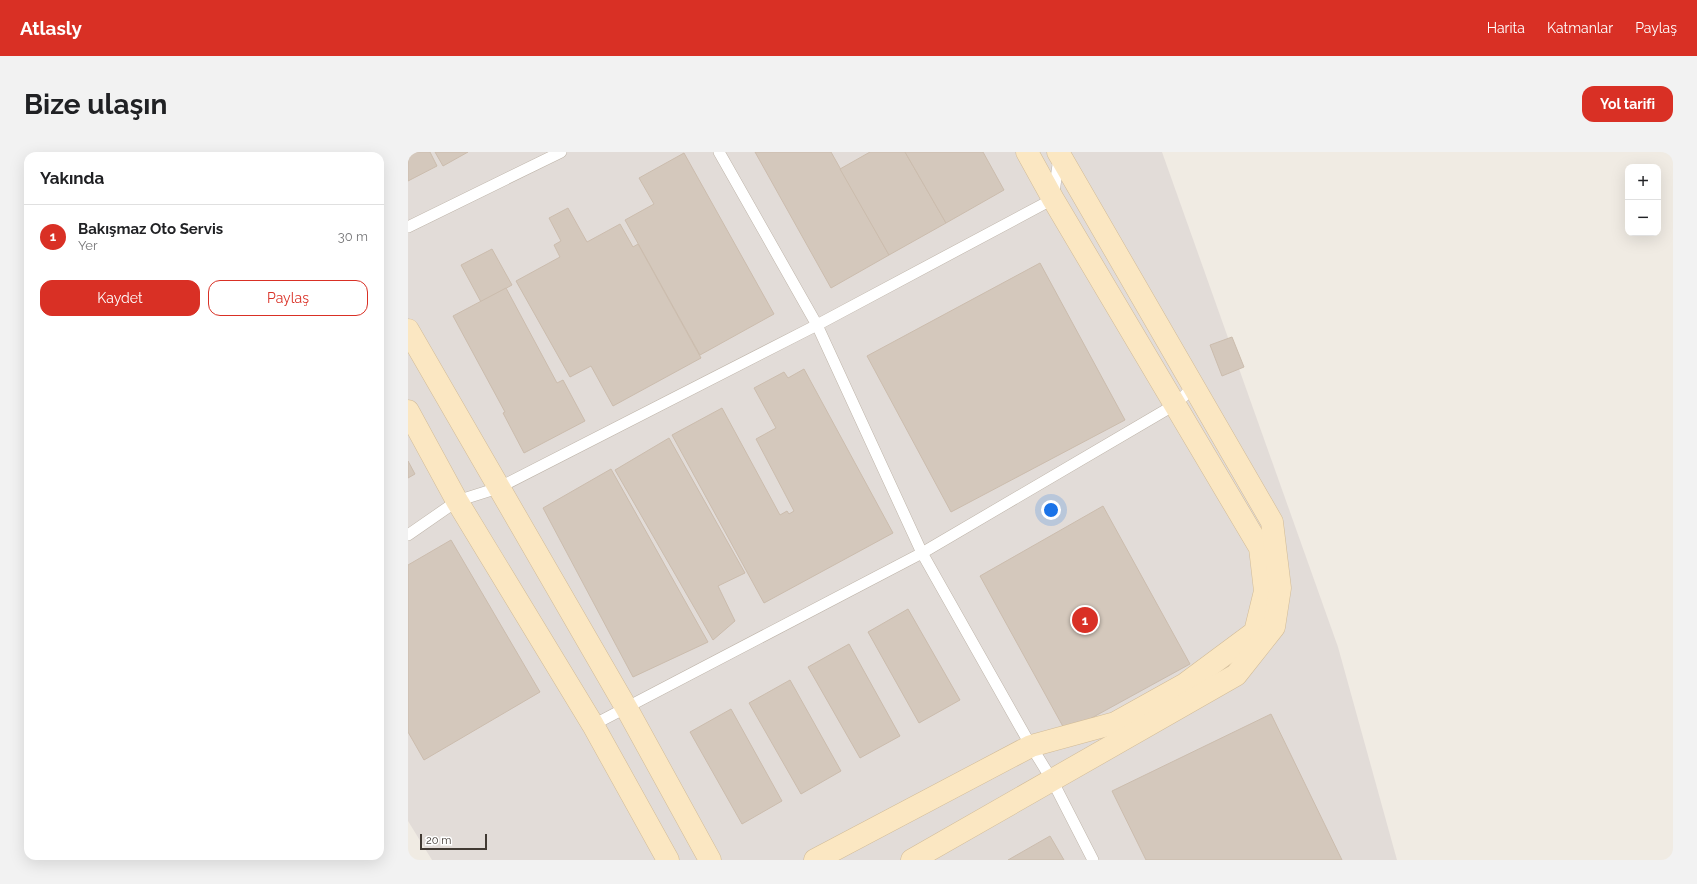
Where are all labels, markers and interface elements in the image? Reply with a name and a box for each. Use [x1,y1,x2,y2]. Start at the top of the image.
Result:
text: Atlasly [20,17,82,39]
text: Harita [1487,20,1525,36]
text: Katmanlar [1547,20,1613,36]
text: Paylaş [1635,20,1677,36]
button: Yol tarifi [1582,86,1673,122]
text: Bize ulaşın [24,88,167,121]
map controls [1625,164,1661,236]
button: + [1625,164,1661,200]
text: Yakında [40,168,104,188]
button: − [1625,200,1661,236]
text: Bakışmaz Oto Servis [78,220,223,238]
text: 1 [50,229,56,244]
text: 30 m [338,229,368,244]
text: Yer [78,238,97,253]
button: Kaydet [40,280,200,316]
button: Paylaş [208,280,368,316]
your location [1041,500,1061,520]
pin: 1 [1072,605,1098,635]
scale bar [420,832,487,851]
text: 20 m [426,834,451,847]

